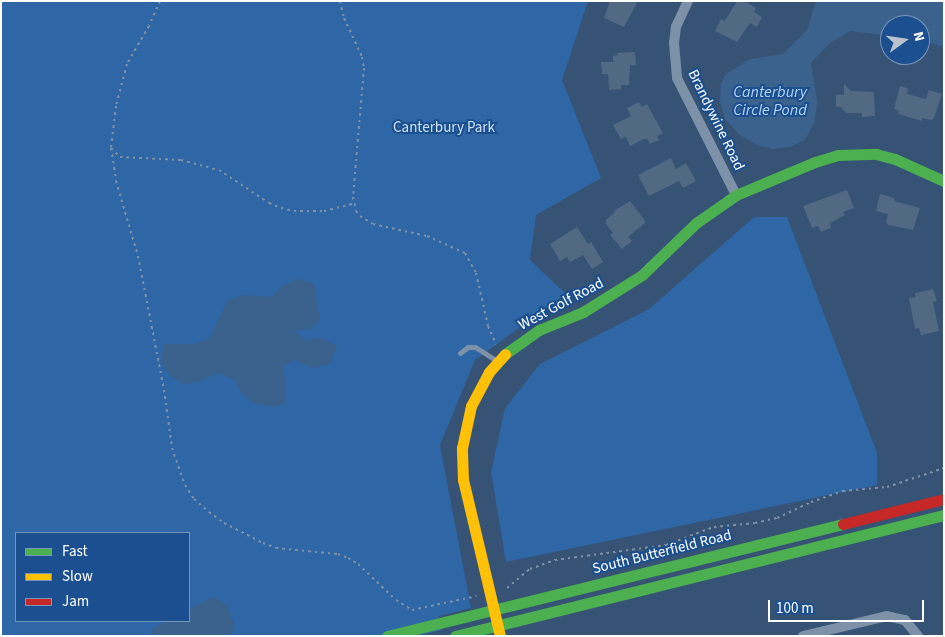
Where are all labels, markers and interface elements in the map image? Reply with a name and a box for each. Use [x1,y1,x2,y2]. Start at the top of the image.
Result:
north arrow [880,15,930,65]
text: N [908,30,929,44]
street label: Brandywine Road [684,67,748,173]
water label: Canterbury Circle Pond [733,82,807,120]
park label: Canterbury Park [393,119,495,137]
street label: West Golf Road [515,274,607,334]
street label: South Butterfield Road [591,526,733,578]
legend [15,532,190,622]
text: Fast [62,541,88,562]
text: Slow [62,566,93,587]
scale bar [770,590,926,622]
text: Jam [62,591,89,612]
text: 100 m [776,598,814,619]

